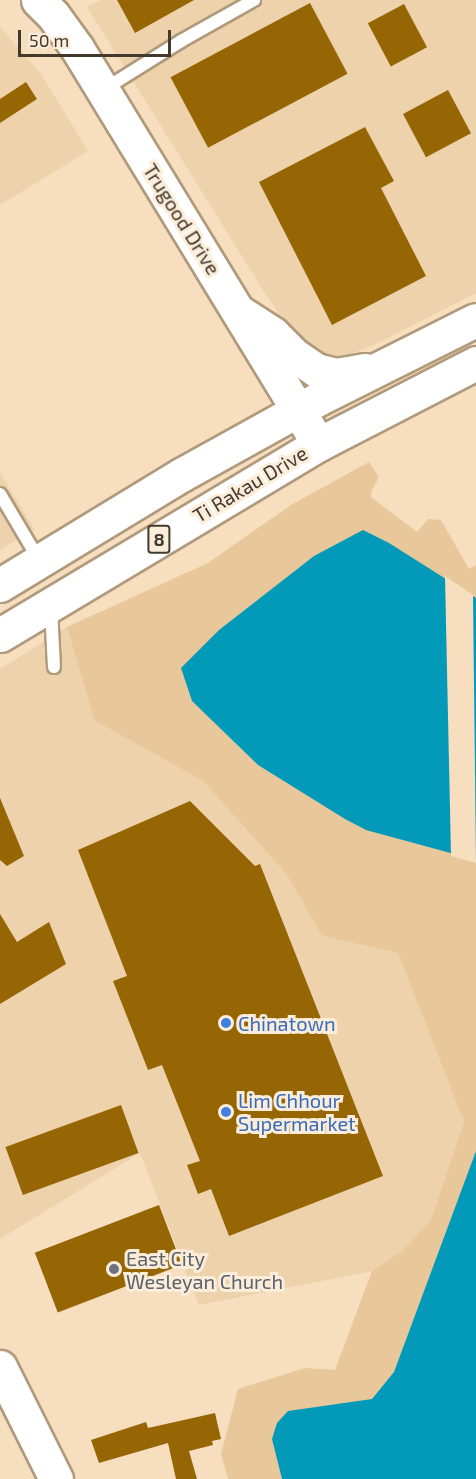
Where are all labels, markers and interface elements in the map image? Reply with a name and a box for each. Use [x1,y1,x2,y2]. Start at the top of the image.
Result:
scale bar [21,18,174,56]
text: 50 m [29,29,69,51]
street label: Trugood Drive [138,159,226,279]
street label: Ti Rakau Drive [189,441,311,527]
road number: 8 [147,524,171,554]
place label: Chinatown [238,1011,336,1035]
marker: Chinatown [219,1016,233,1030]
place label: Lim Chhour Supermarket [238,1088,356,1135]
marker: Lim Chhour Supermarket [219,1105,233,1119]
place label: East City Wesleyan Church [126,1246,283,1293]
marker: East City Wesleyan Church [107,1262,121,1276]

